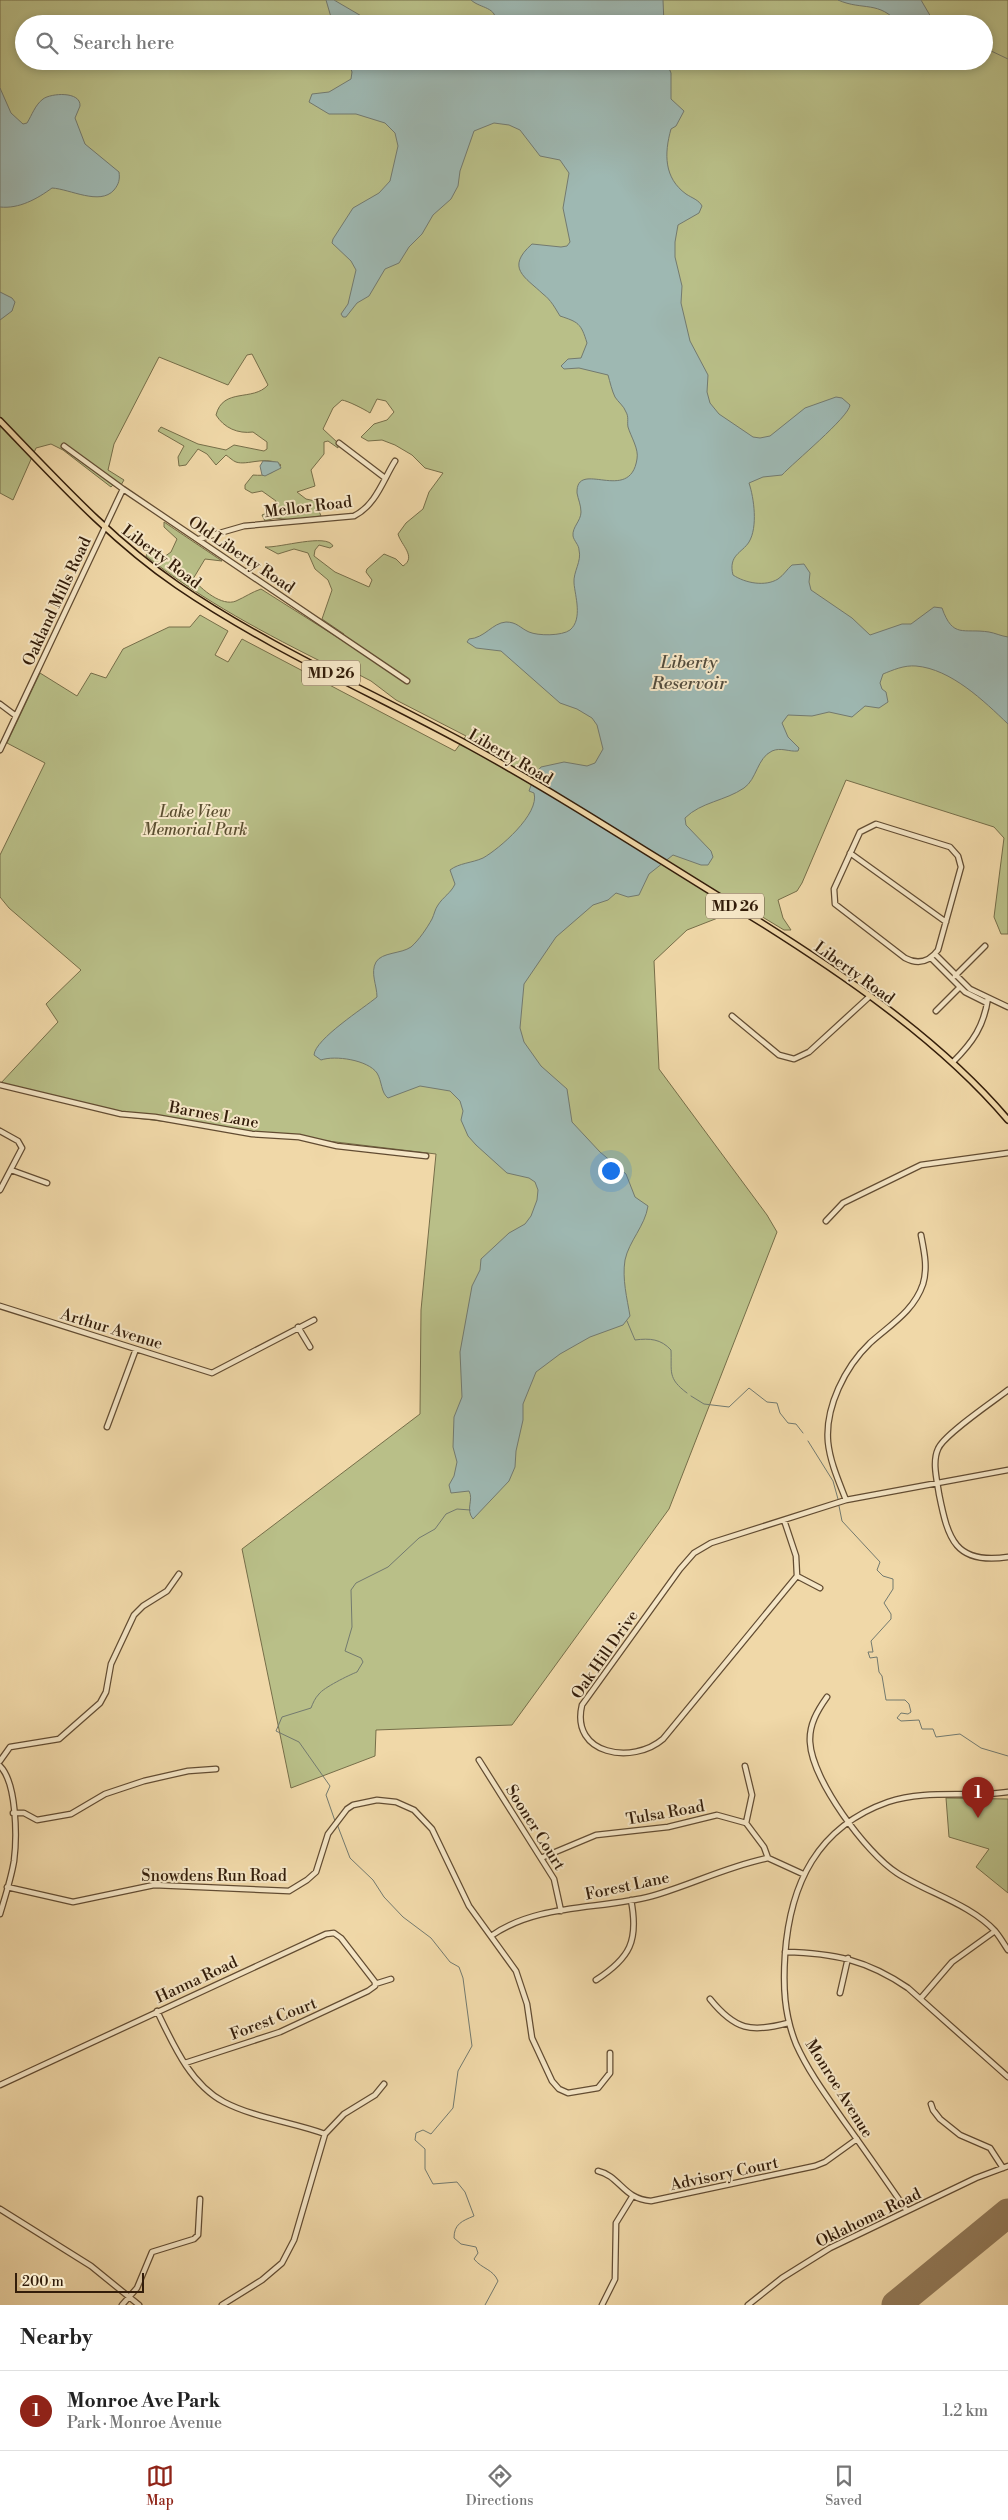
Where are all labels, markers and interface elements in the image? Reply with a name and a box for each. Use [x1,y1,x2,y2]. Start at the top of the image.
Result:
search box [15,15,993,70]
icon: search [33,29,61,57]
text: Search here [73,31,174,55]
street label: Mellor Road [263,492,353,522]
street label: Old Liberty Road [184,512,298,598]
street label: Liberty Road [118,520,205,593]
street label: Oakland Mills Road [18,534,96,669]
water label: Liberty Reservoir [650,651,727,695]
road number: MD 26 [302,660,360,686]
street label: Liberty Road [465,725,556,789]
park label: Lake View Memorial Park [142,802,248,840]
road number: MD 26 [706,894,764,918]
street label: Liberty Road [810,937,898,1009]
street label: Barnes Lane [166,1097,260,1133]
your location [598,1158,624,1184]
street label: Arthur Avenue [57,1304,165,1354]
street label: Oak Hill Drive [567,1606,643,1703]
pin: 1 [962,1777,994,1818]
street label: Sooner Court [501,1781,570,1874]
street label: Tulsa Road [624,1796,706,1830]
street label: Snowdens Run Road [141,1866,287,1886]
street label: Forest Lane [583,1867,671,1905]
street label: Hanna Road [152,1952,241,2008]
street label: Forest Court [227,1993,320,2045]
street label: Monroe Avenue [801,2036,877,2142]
street label: Advisory Court [667,2153,780,2195]
street label: Oklahoma Road [812,2184,924,2252]
scale bar [15,2270,144,2293]
text: 200 m [22,2273,64,2291]
text: Nearby [20,2325,93,2351]
text: Monroe Ave Park [67,2389,220,2413]
text: 1 [32,2401,40,2421]
text: 1.2 km [942,2401,988,2421]
text: Park · Monroe Avenue [67,2413,222,2433]
tab: Map [146,2462,174,2510]
tab: Directions [466,2462,533,2510]
tab: Saved [825,2462,862,2510]

